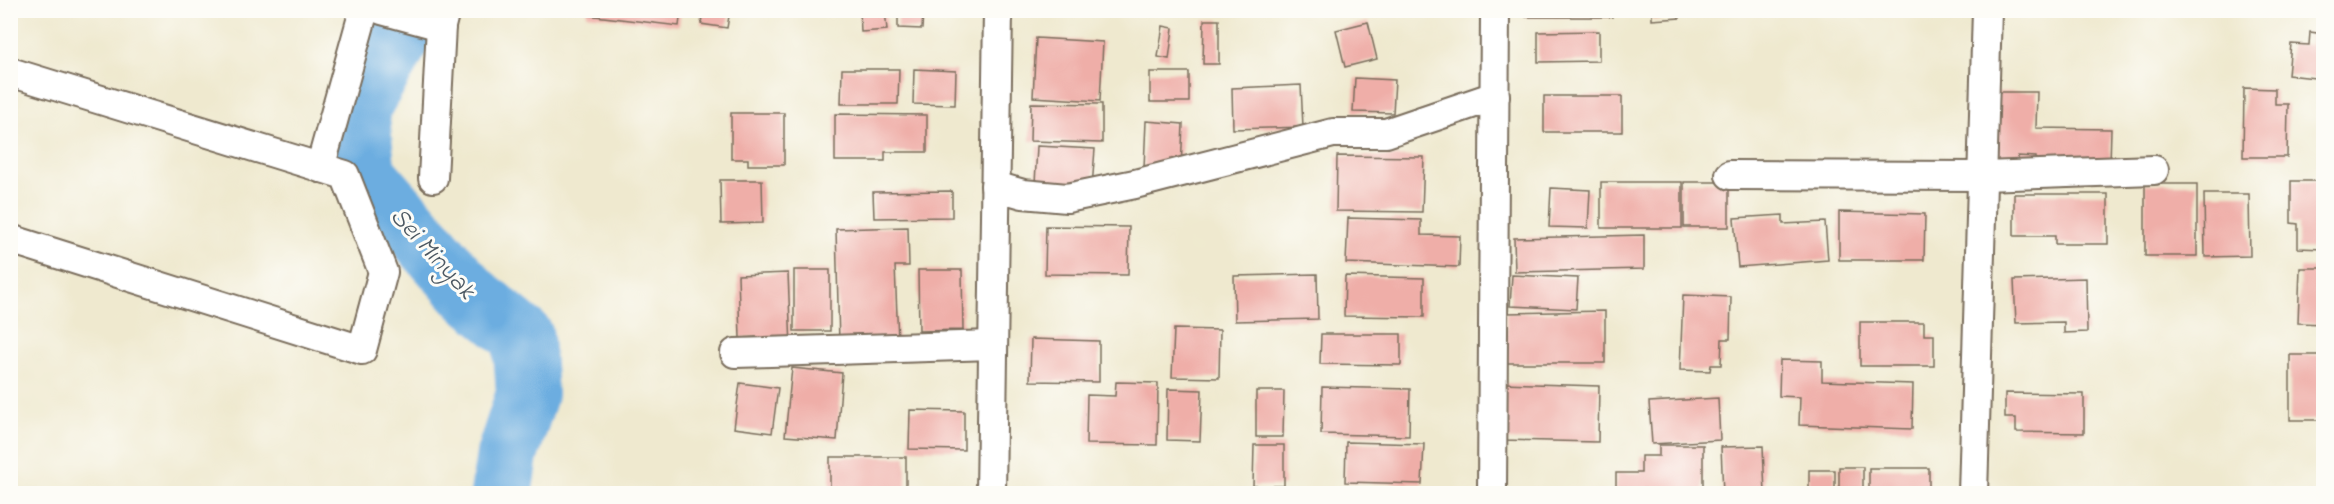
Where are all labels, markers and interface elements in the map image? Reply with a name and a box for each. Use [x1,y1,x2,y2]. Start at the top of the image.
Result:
water label: Sei Minyak [380,199,485,310]

